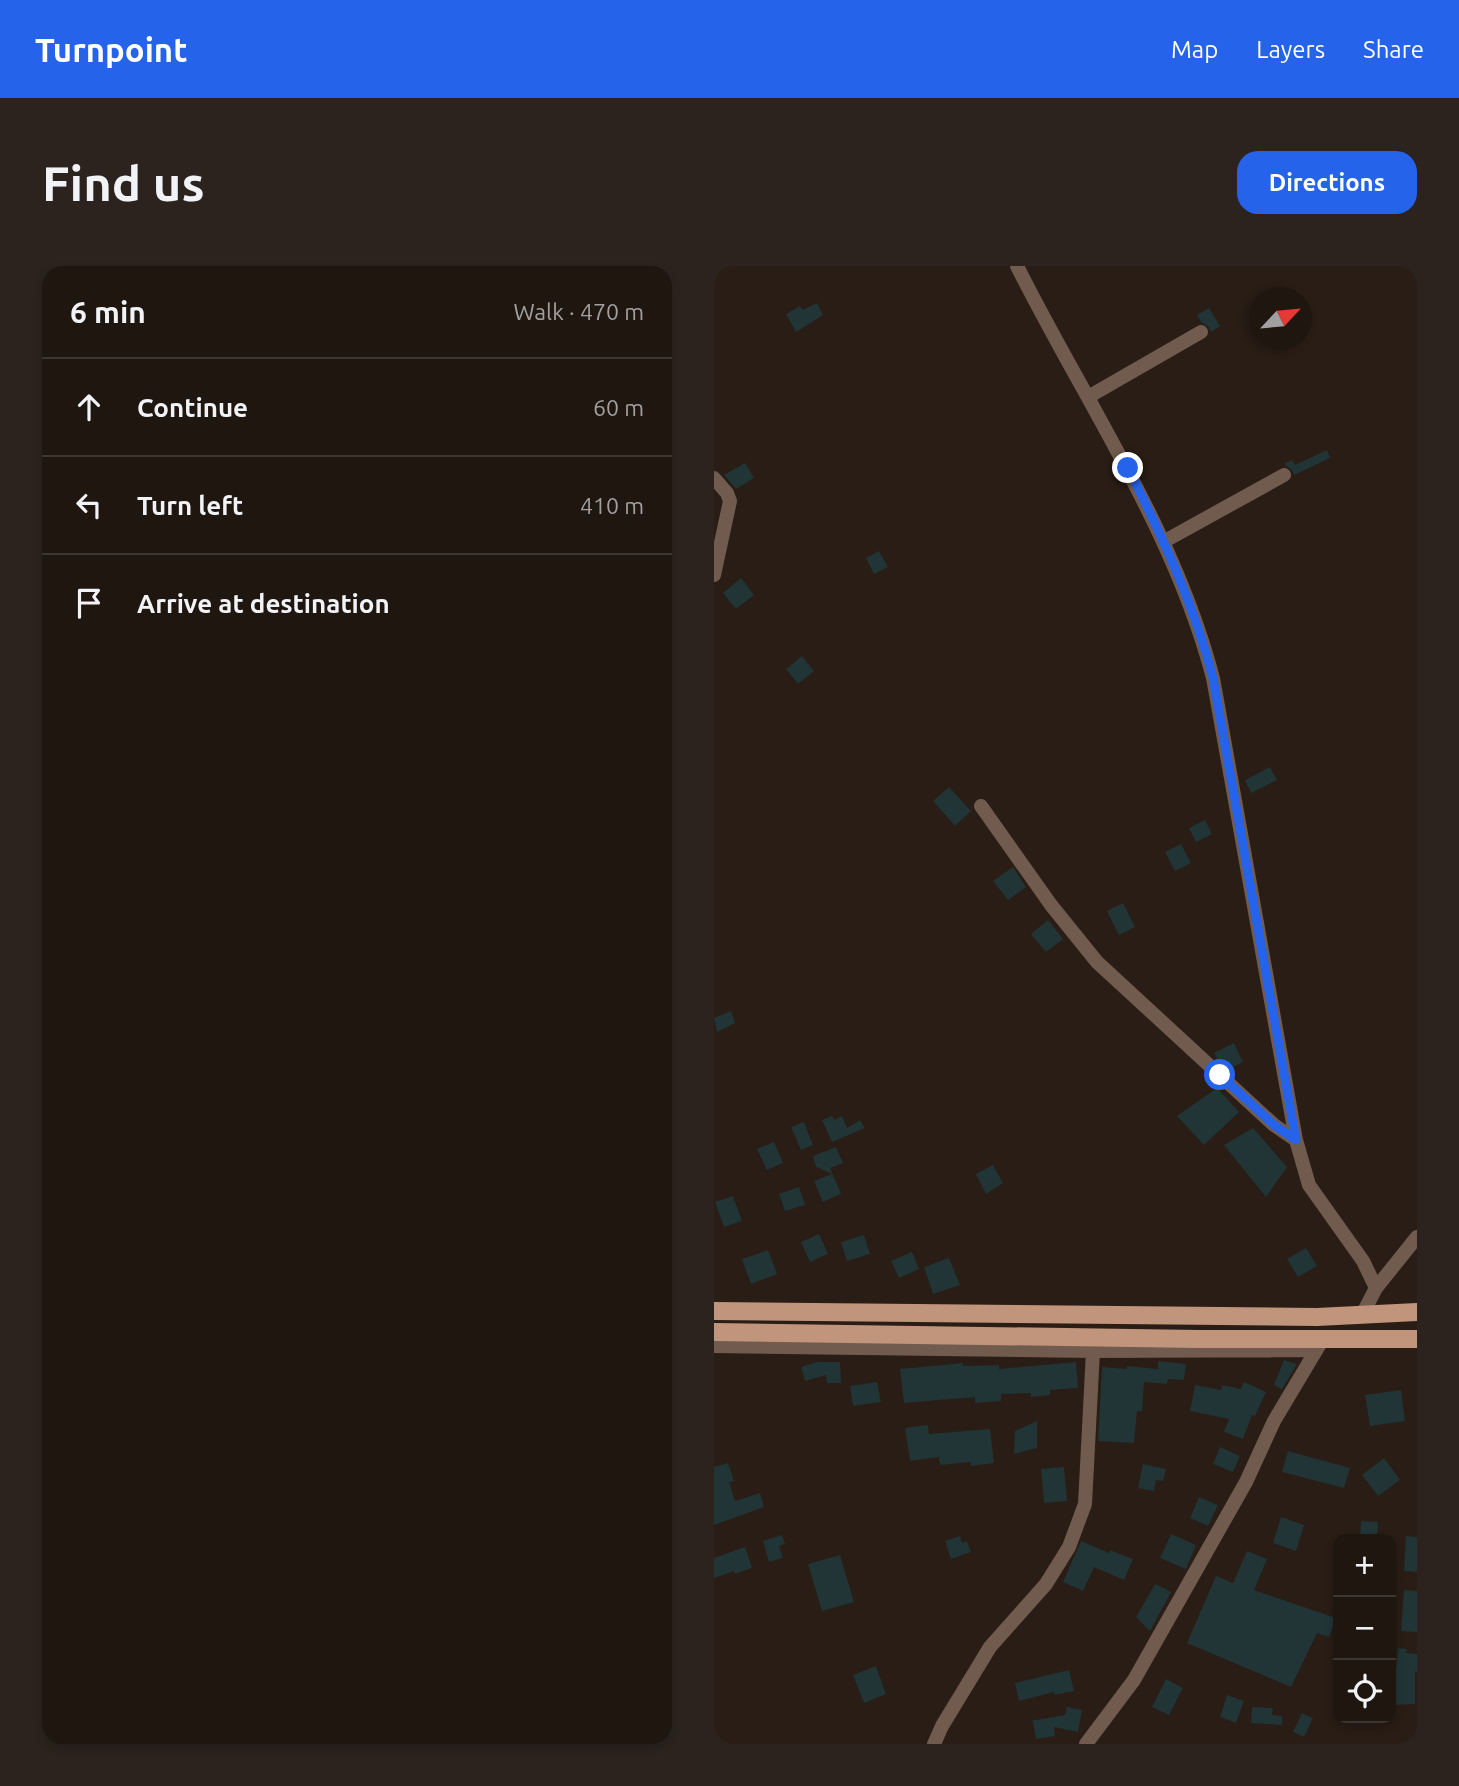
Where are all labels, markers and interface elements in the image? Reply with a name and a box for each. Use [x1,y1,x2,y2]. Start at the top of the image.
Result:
text: Turnpoint [35,31,187,68]
text: Map [1171,36,1218,63]
text: Layers [1256,36,1325,63]
text: Share [1363,36,1424,63]
button: Directions [1237,151,1417,214]
text: Find us [42,155,205,210]
north arrow [1249,287,1312,350]
text: 6 min [70,295,146,329]
text: Walk · 470 m [513,299,644,324]
icon: ahead [70,388,108,426]
text: Continue [137,393,248,422]
text: 60 m [593,395,644,420]
route end [1112,452,1143,483]
icon: left [70,486,108,524]
text: Turn left [137,491,243,520]
text: 410 m [580,493,644,518]
icon: arrive [70,584,108,622]
text: Arrive at destination [137,589,390,618]
route start [1204,1059,1235,1090]
map controls [1333,1534,1396,1723]
button: + [1333,1534,1396,1597]
button: − [1333,1597,1396,1660]
button: locate [1333,1660,1396,1723]

